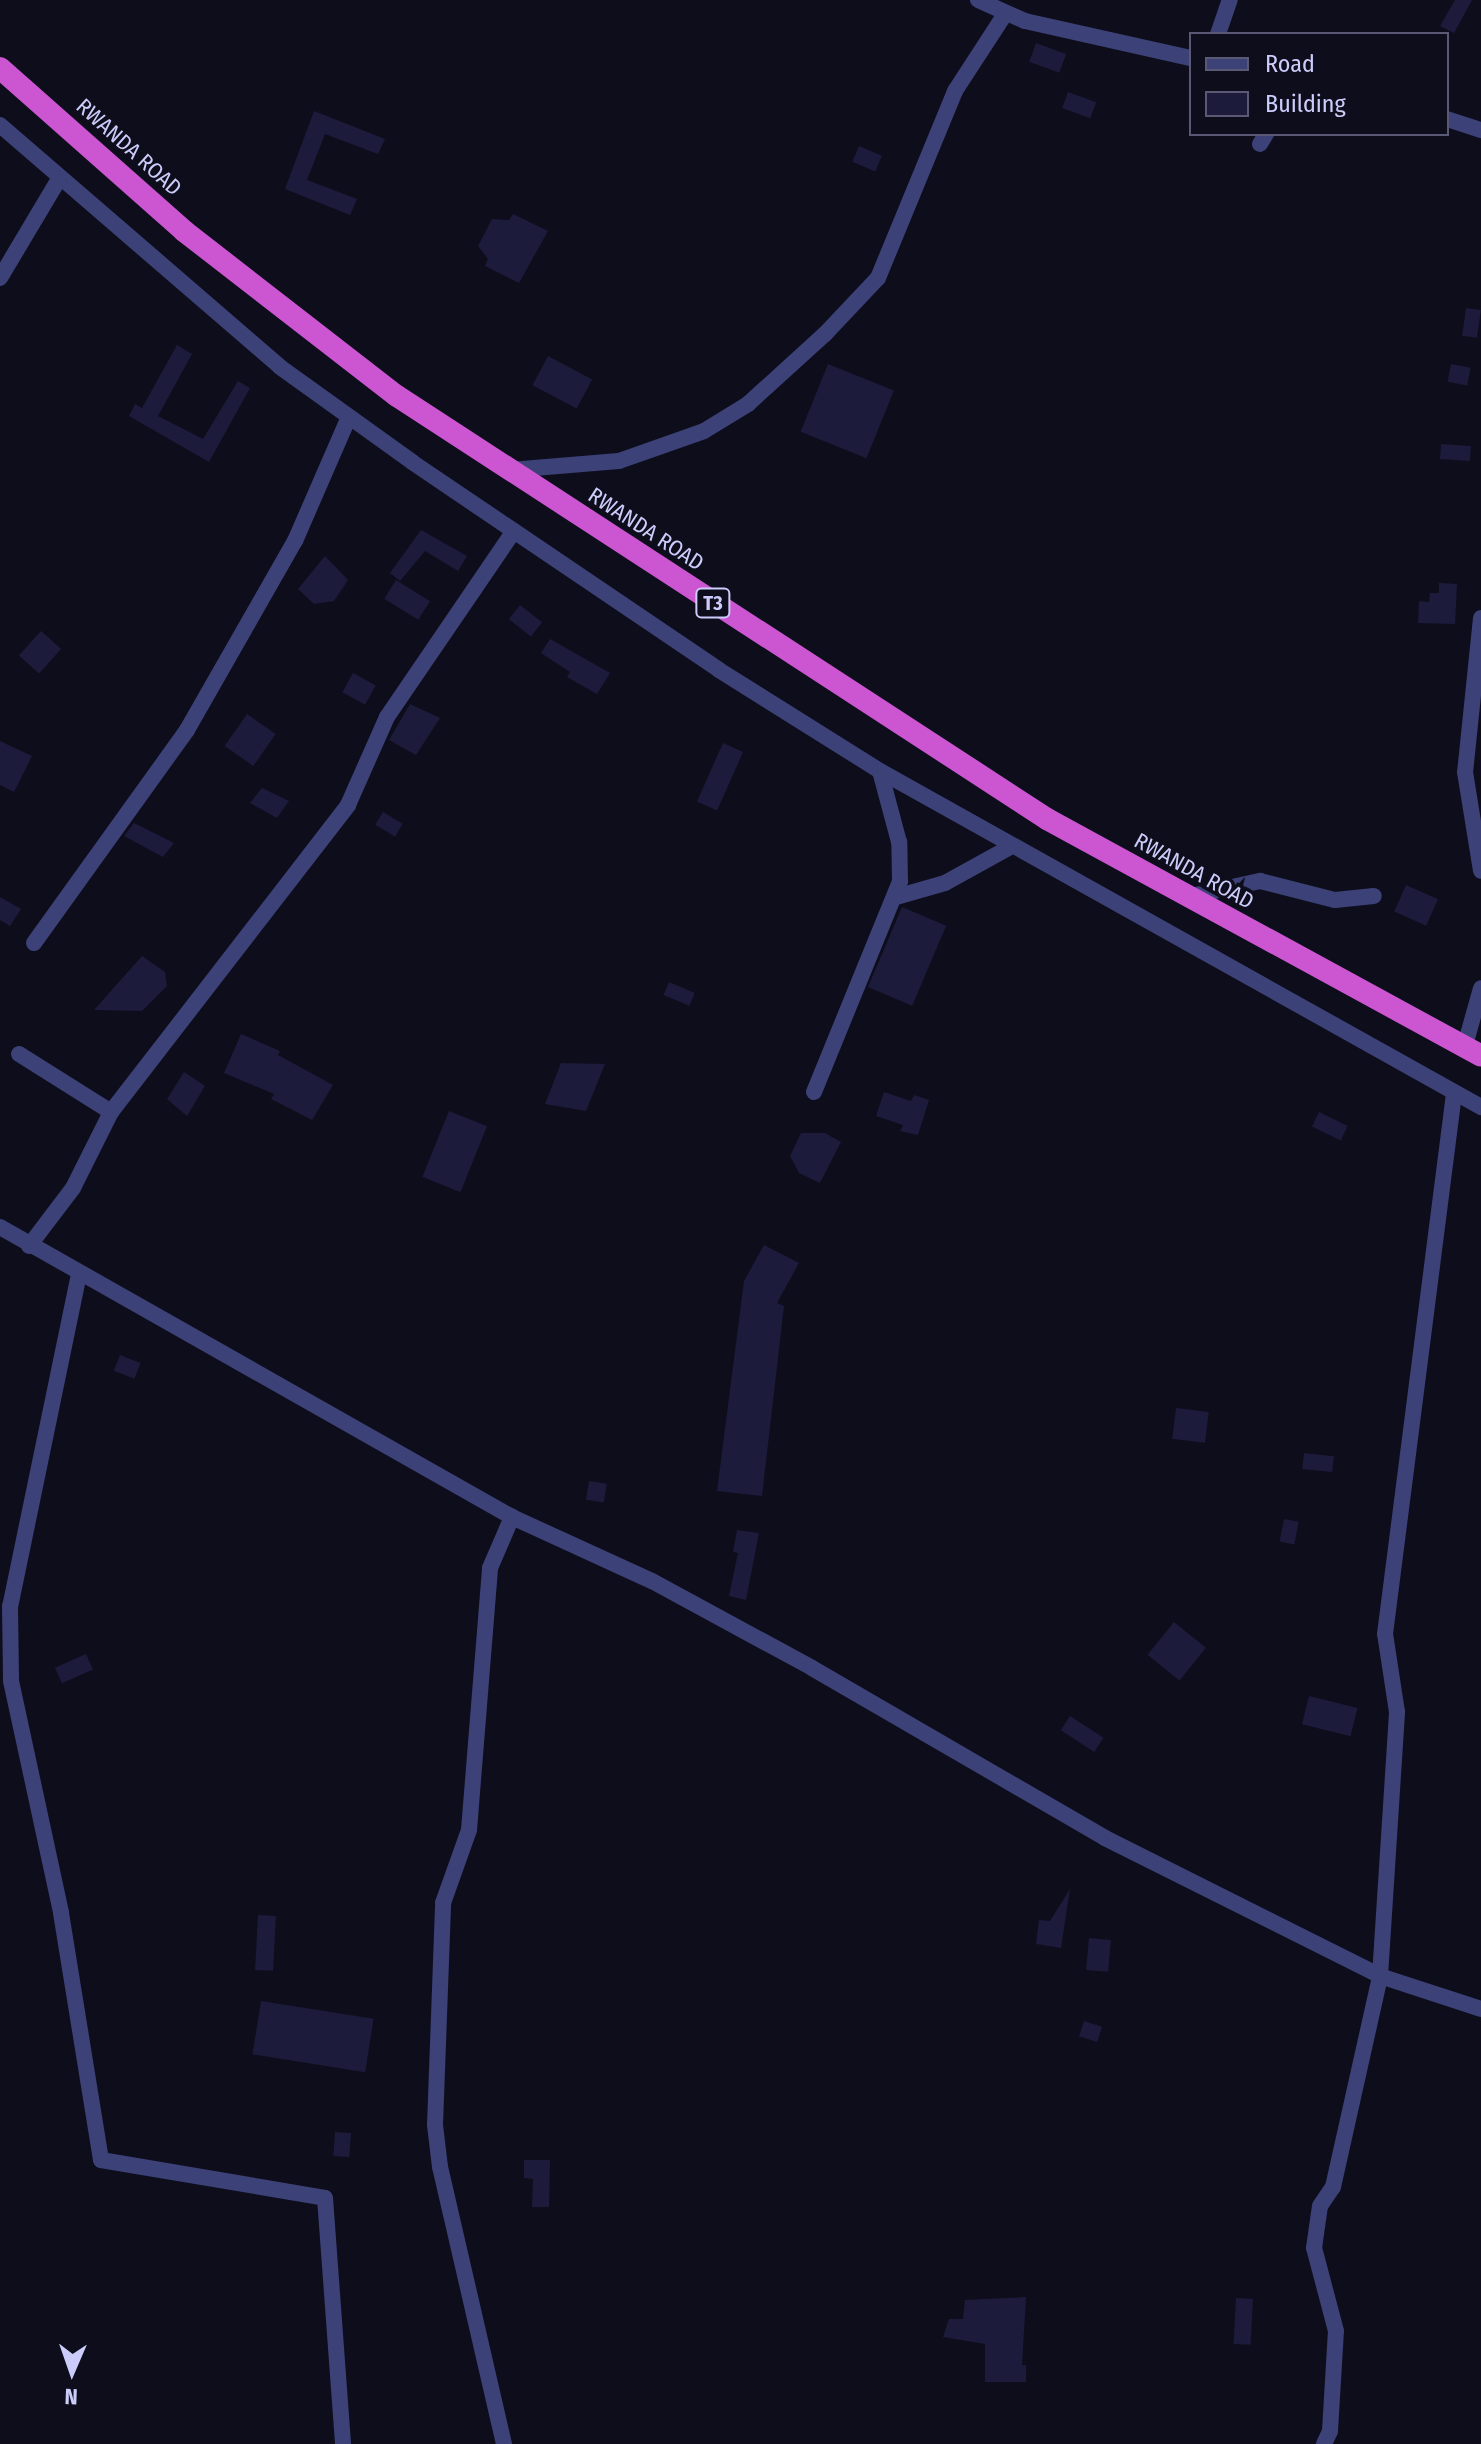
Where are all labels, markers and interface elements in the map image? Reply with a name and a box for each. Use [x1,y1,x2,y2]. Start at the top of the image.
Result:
legend [1189,32,1449,136]
text: Road [1265,50,1315,78]
text: Building [1265,90,1346,118]
street label: RWANDA ROAD [71,93,187,201]
street label: RWANDA ROAD [583,482,709,576]
road number: T3 [695,587,731,619]
street label: RWANDA ROAD [1130,827,1258,915]
north arrow [32,2332,112,2412]
text: N [64,2383,78,2410]

